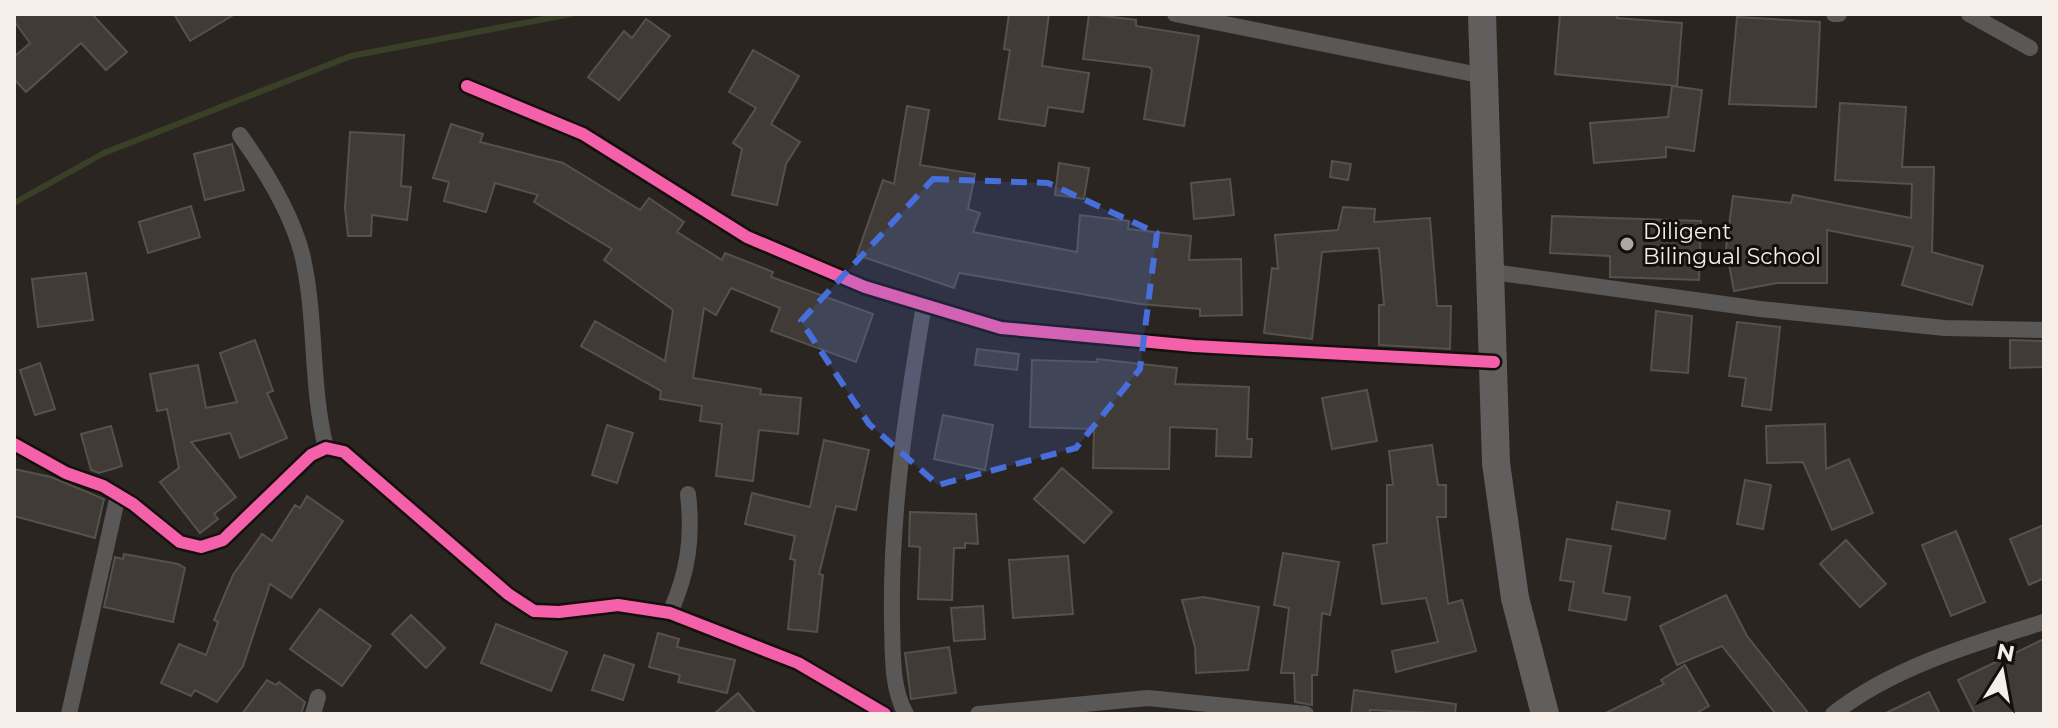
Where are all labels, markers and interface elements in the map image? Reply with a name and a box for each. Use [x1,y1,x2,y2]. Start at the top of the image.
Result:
place label: Diligent Bilingual School [1643,218,1821,270]
marker: Diligent Bilingual School [1618,235,1636,253]
north arrow [1962,632,2042,712]
text: N [1994,638,2017,668]

